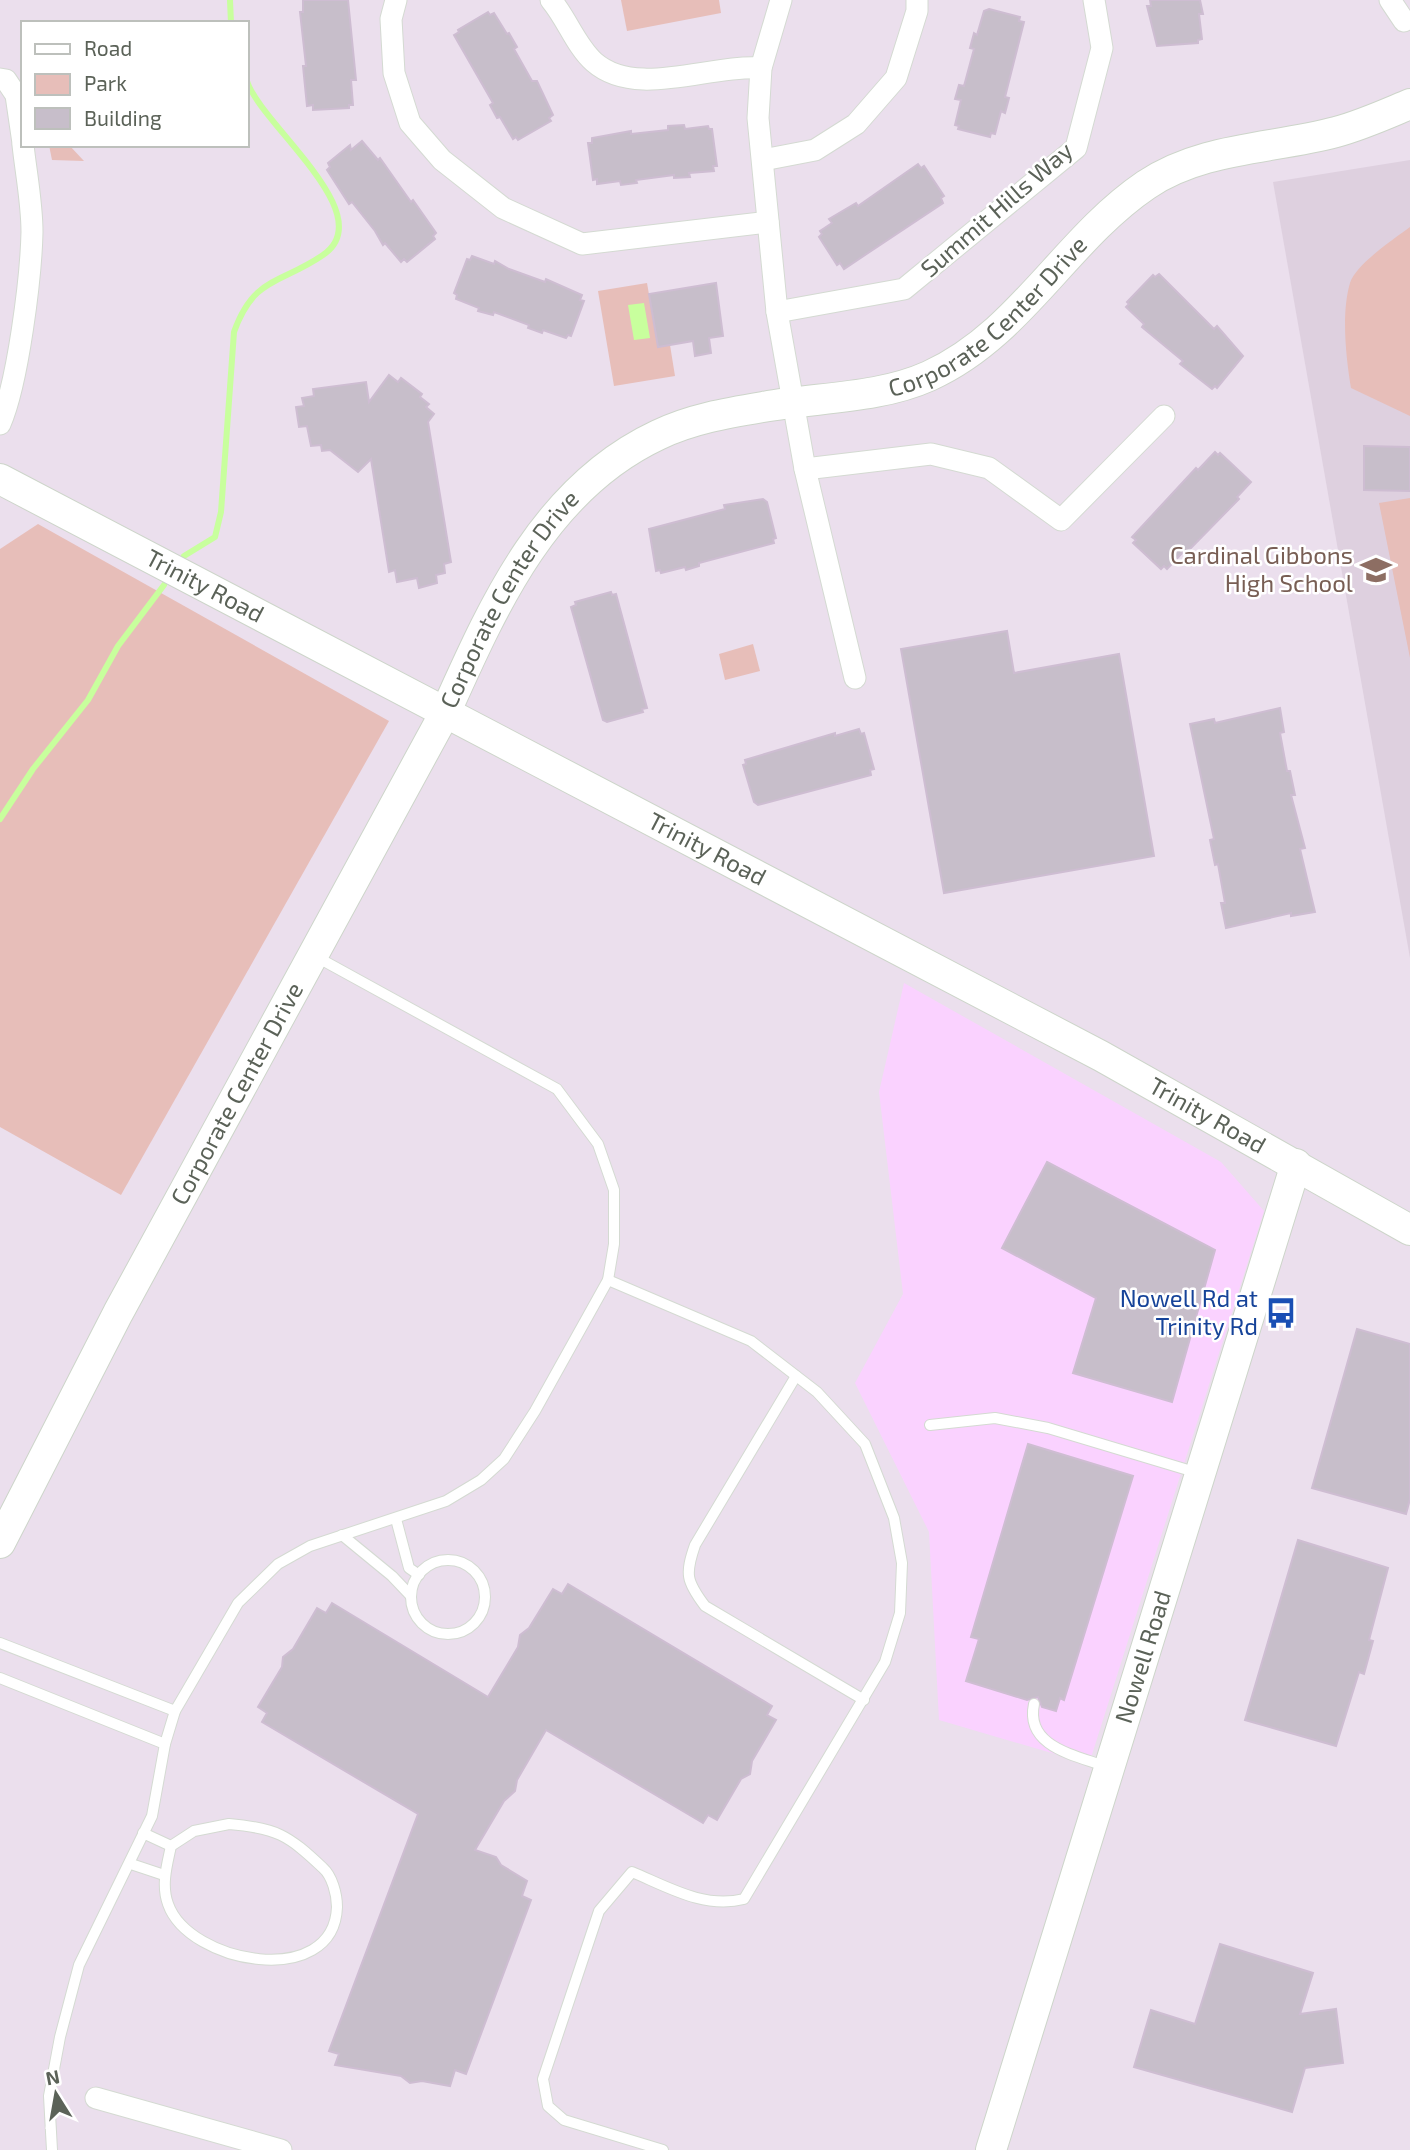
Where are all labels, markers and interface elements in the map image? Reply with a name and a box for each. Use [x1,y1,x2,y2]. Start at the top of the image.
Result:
legend [21,21,248,147]
text: Road [84,35,132,60]
text: Park [84,70,127,95]
text: Building [84,105,162,130]
street label: Summit Hills Way [914,135,1078,283]
street label: Corporate Center Drive [885,229,1092,402]
street label: Corporate Center Drive [433,483,584,712]
place label: Cardinal Gibbons High School [1170,540,1353,597]
street label: Trinity Road [141,542,269,628]
school or university icon: Cardinal Gibbons High School [1359,553,1393,587]
street label: Trinity Road [644,805,771,891]
street label: Corporate Center Drive [164,977,308,1209]
street label: Trinity Road [1145,1070,1271,1159]
place label: Nowell Rd at Trinity Rd [1120,1283,1258,1340]
bus stop icon: Nowell Rd at Trinity Rd [1264,1296,1298,1330]
street label: Nowell Road [1108,1587,1176,1727]
north arrow [21,2059,91,2129]
text: N [44,2064,62,2089]

